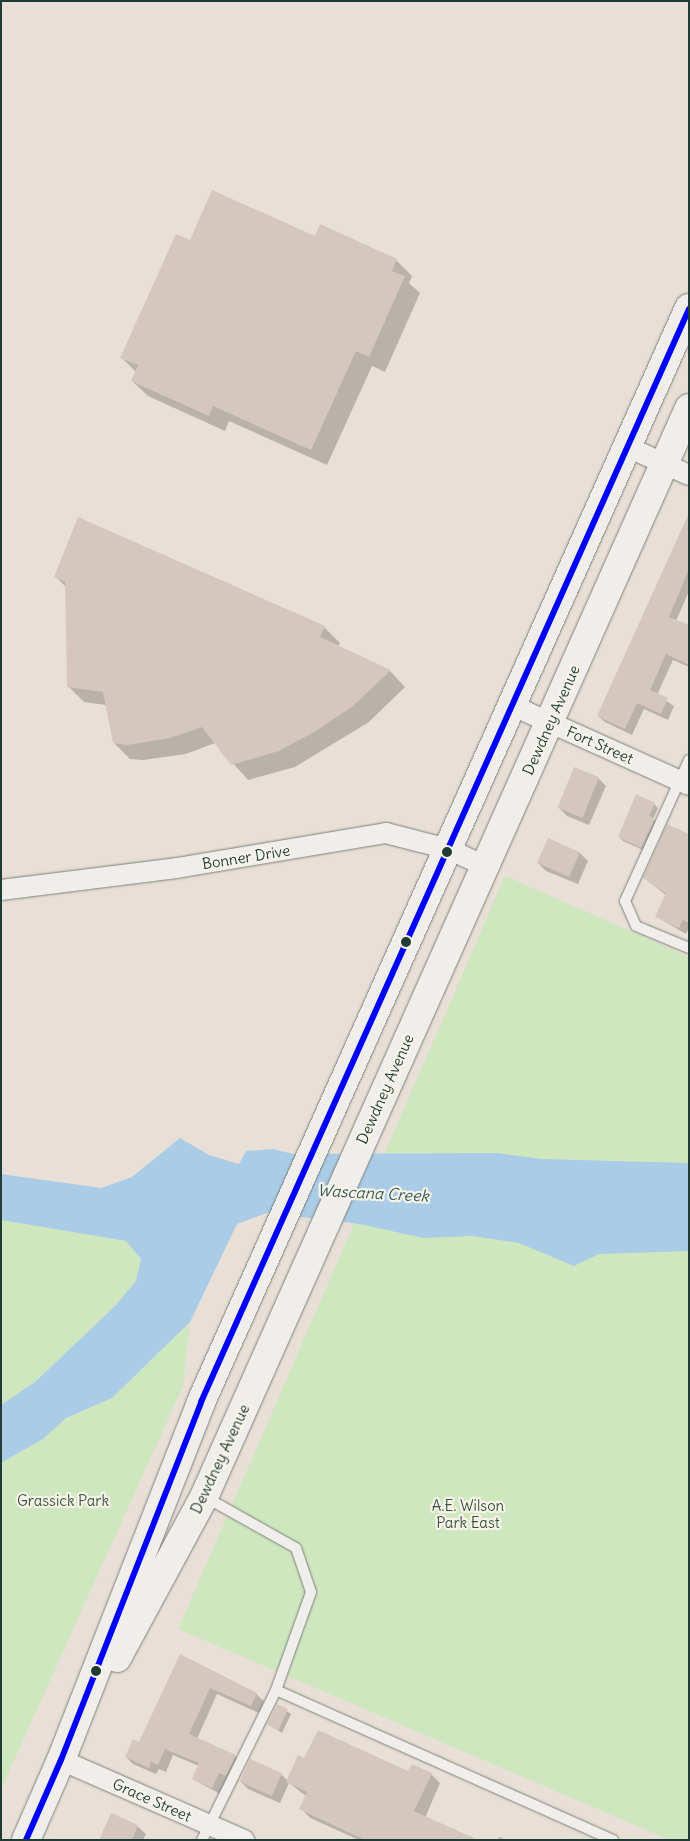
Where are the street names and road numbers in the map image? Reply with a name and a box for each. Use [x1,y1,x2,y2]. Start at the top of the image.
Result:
street label: Dewdney Avenue [519,662,583,778]
street label: Fort Street [564,722,636,768]
street label: Bonner Drive [201,841,291,873]
street label: Dewdney Avenue [353,1031,417,1147]
street label: Dewdney Avenue [187,1402,253,1516]
street label: Grace Street [110,1775,194,1825]

